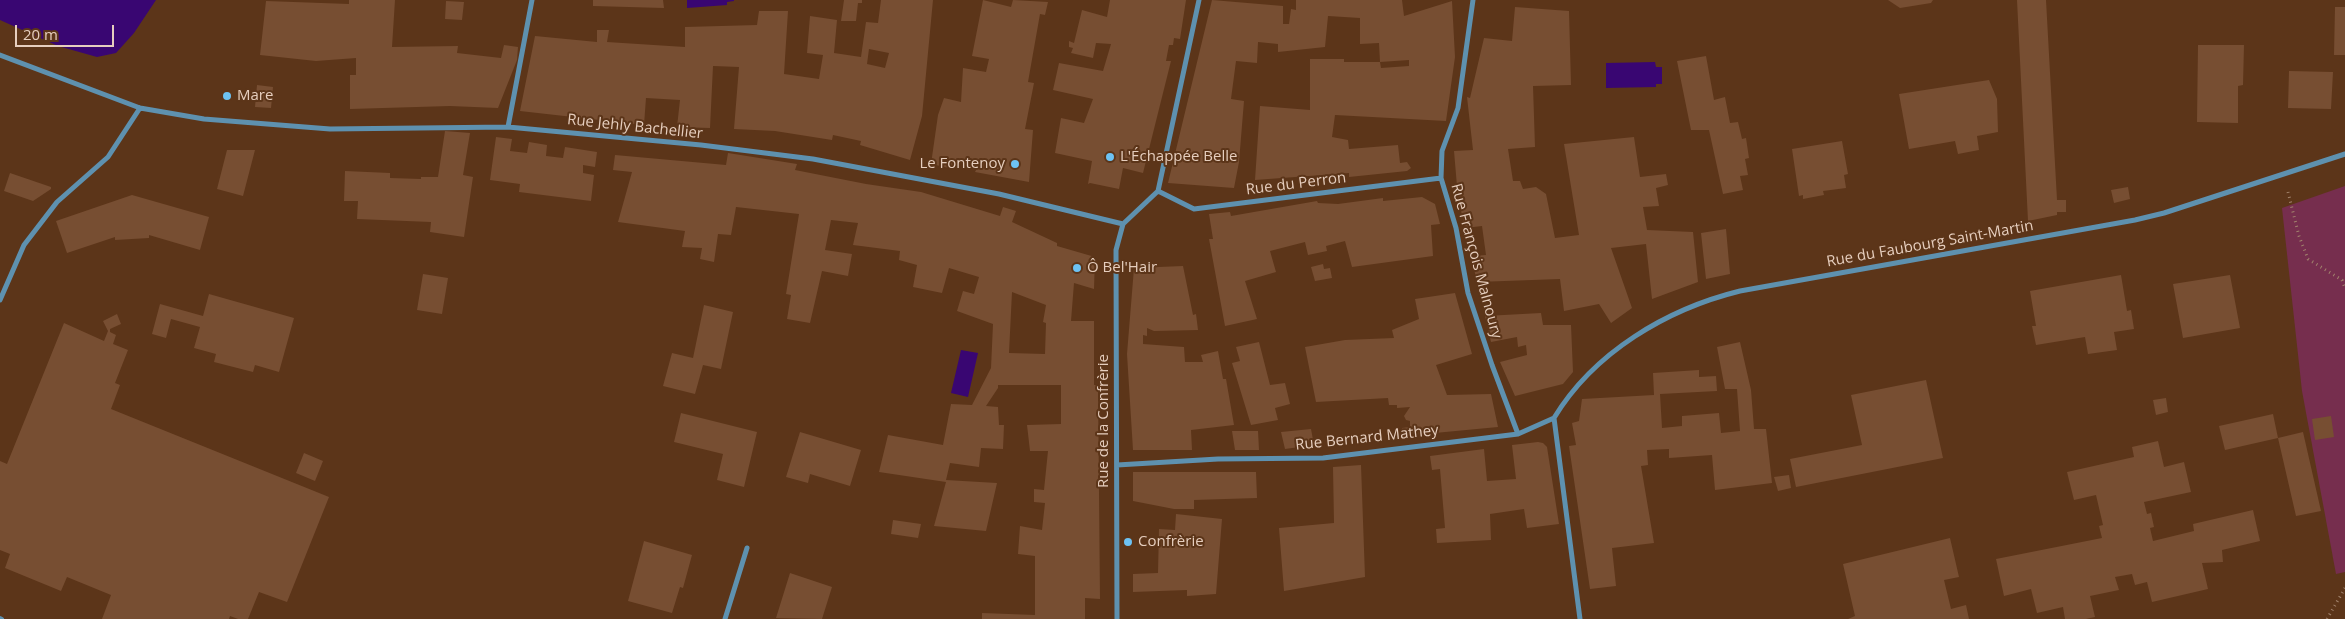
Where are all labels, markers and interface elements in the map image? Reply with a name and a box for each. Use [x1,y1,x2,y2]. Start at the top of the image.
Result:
scale bar [18,15,116,47]
text: 20 m [23,24,58,44]
place label: Mare [237,87,273,105]
marker: Mare [221,90,233,102]
street label: Rue Jehly Bachellier [566,111,704,143]
place label: L'Échappée Belle [1120,148,1237,166]
marker: L'Échappée Belle [1104,151,1116,163]
place label: Le Fontenoy [919,155,1005,173]
marker: Le Fontenoy [1009,158,1021,170]
street label: Rue du Perron [1245,169,1347,199]
street label: Rue François Malnoury [1447,181,1505,341]
street label: Rue du Faubourg Saint-Martin [1825,217,2035,271]
place label: Ô Bel'Hair [1087,259,1157,277]
marker: Ô Bel'Hair [1071,262,1083,274]
street label: Rue de la Confrèrie [1095,354,1113,488]
street label: Rue Bernard Mathey [1294,422,1440,454]
place label: Confrèrie [1138,533,1204,551]
marker: Confrèrie [1122,536,1134,548]

